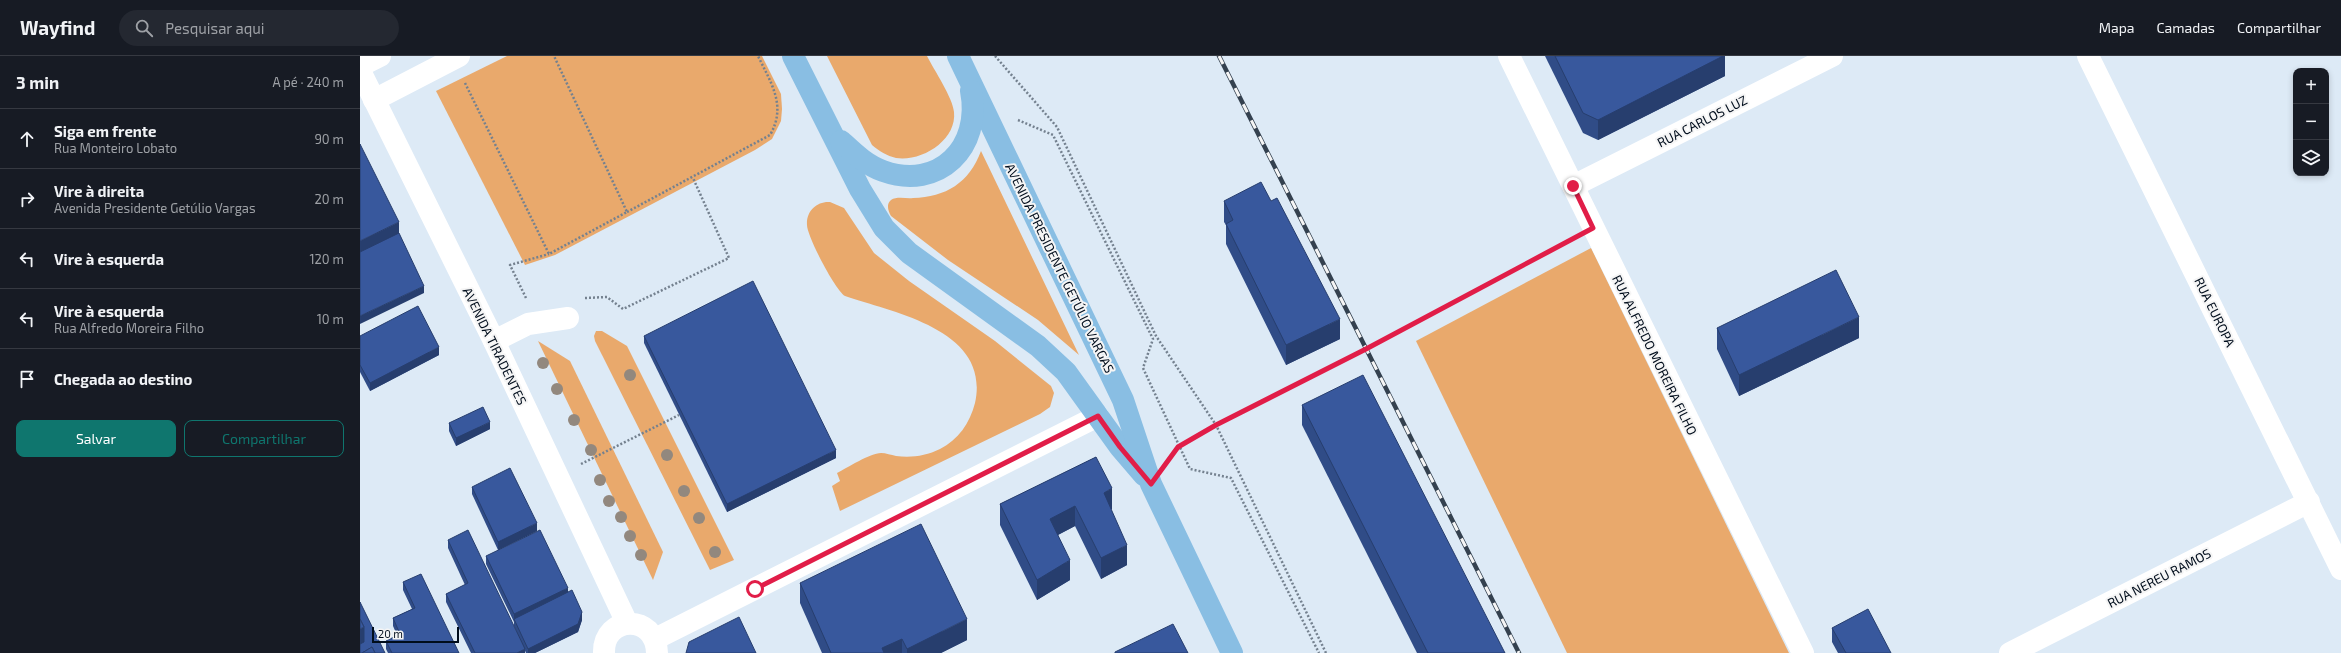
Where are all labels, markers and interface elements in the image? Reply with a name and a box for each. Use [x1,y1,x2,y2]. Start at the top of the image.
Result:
search box [119,10,399,46]
text: Wayfind [20,16,95,39]
icon: search [133,17,155,39]
text: Pesquisar aqui [165,19,264,37]
text: Mapa [2099,19,2135,36]
text: Camadas [2157,19,2215,36]
text: Compartilhar [2237,19,2321,36]
map controls [2293,68,2329,176]
button: + [2293,68,2329,104]
text: 3 min [16,72,59,92]
text: A pé · 240 m [273,74,344,90]
street label: RUA CARLOS LUZ [1654,91,1750,151]
button: − [2293,104,2329,140]
text: Siga em frente [54,122,156,140]
icon: ahead [16,128,38,150]
text: 90 m [314,131,344,147]
text: Rua Monteiro Lobato [54,140,177,156]
button: layers [2293,140,2329,176]
street label: AVENIDA PRESIDENTE GETÚLIO VARGAS [1002,160,1119,375]
route end [1564,177,1582,195]
text: Vire à direita [54,182,144,200]
icon: right [16,188,38,210]
text: 20 m [315,191,344,207]
text: Avenida Presidente Getúlio Vargas [54,200,256,216]
icon: left [16,248,38,270]
text: Vire à esquerda [54,250,164,268]
text: 120 m [309,251,344,267]
street label: RUA ALFREDO MOREIRA FILHO [1609,272,1701,438]
street label: RUA EUROPA [2191,275,2239,349]
street label: AVENIDA TIRADENTES [460,285,530,407]
text: Vire à esquerda [54,302,164,320]
icon: left [16,308,38,330]
text: 10 m [317,311,344,327]
text: Rua Alfredo Moreira Filho [54,320,204,336]
icon: arrive [16,368,38,390]
text: Chegada ao destino [54,370,192,388]
button: Salvar [16,420,176,457]
button: Compartilhar [184,420,344,457]
street label: RUA NEREU RAMOS [2105,545,2213,611]
route start [746,580,764,598]
scale bar [372,625,459,644]
text: 20 m [378,627,403,640]

